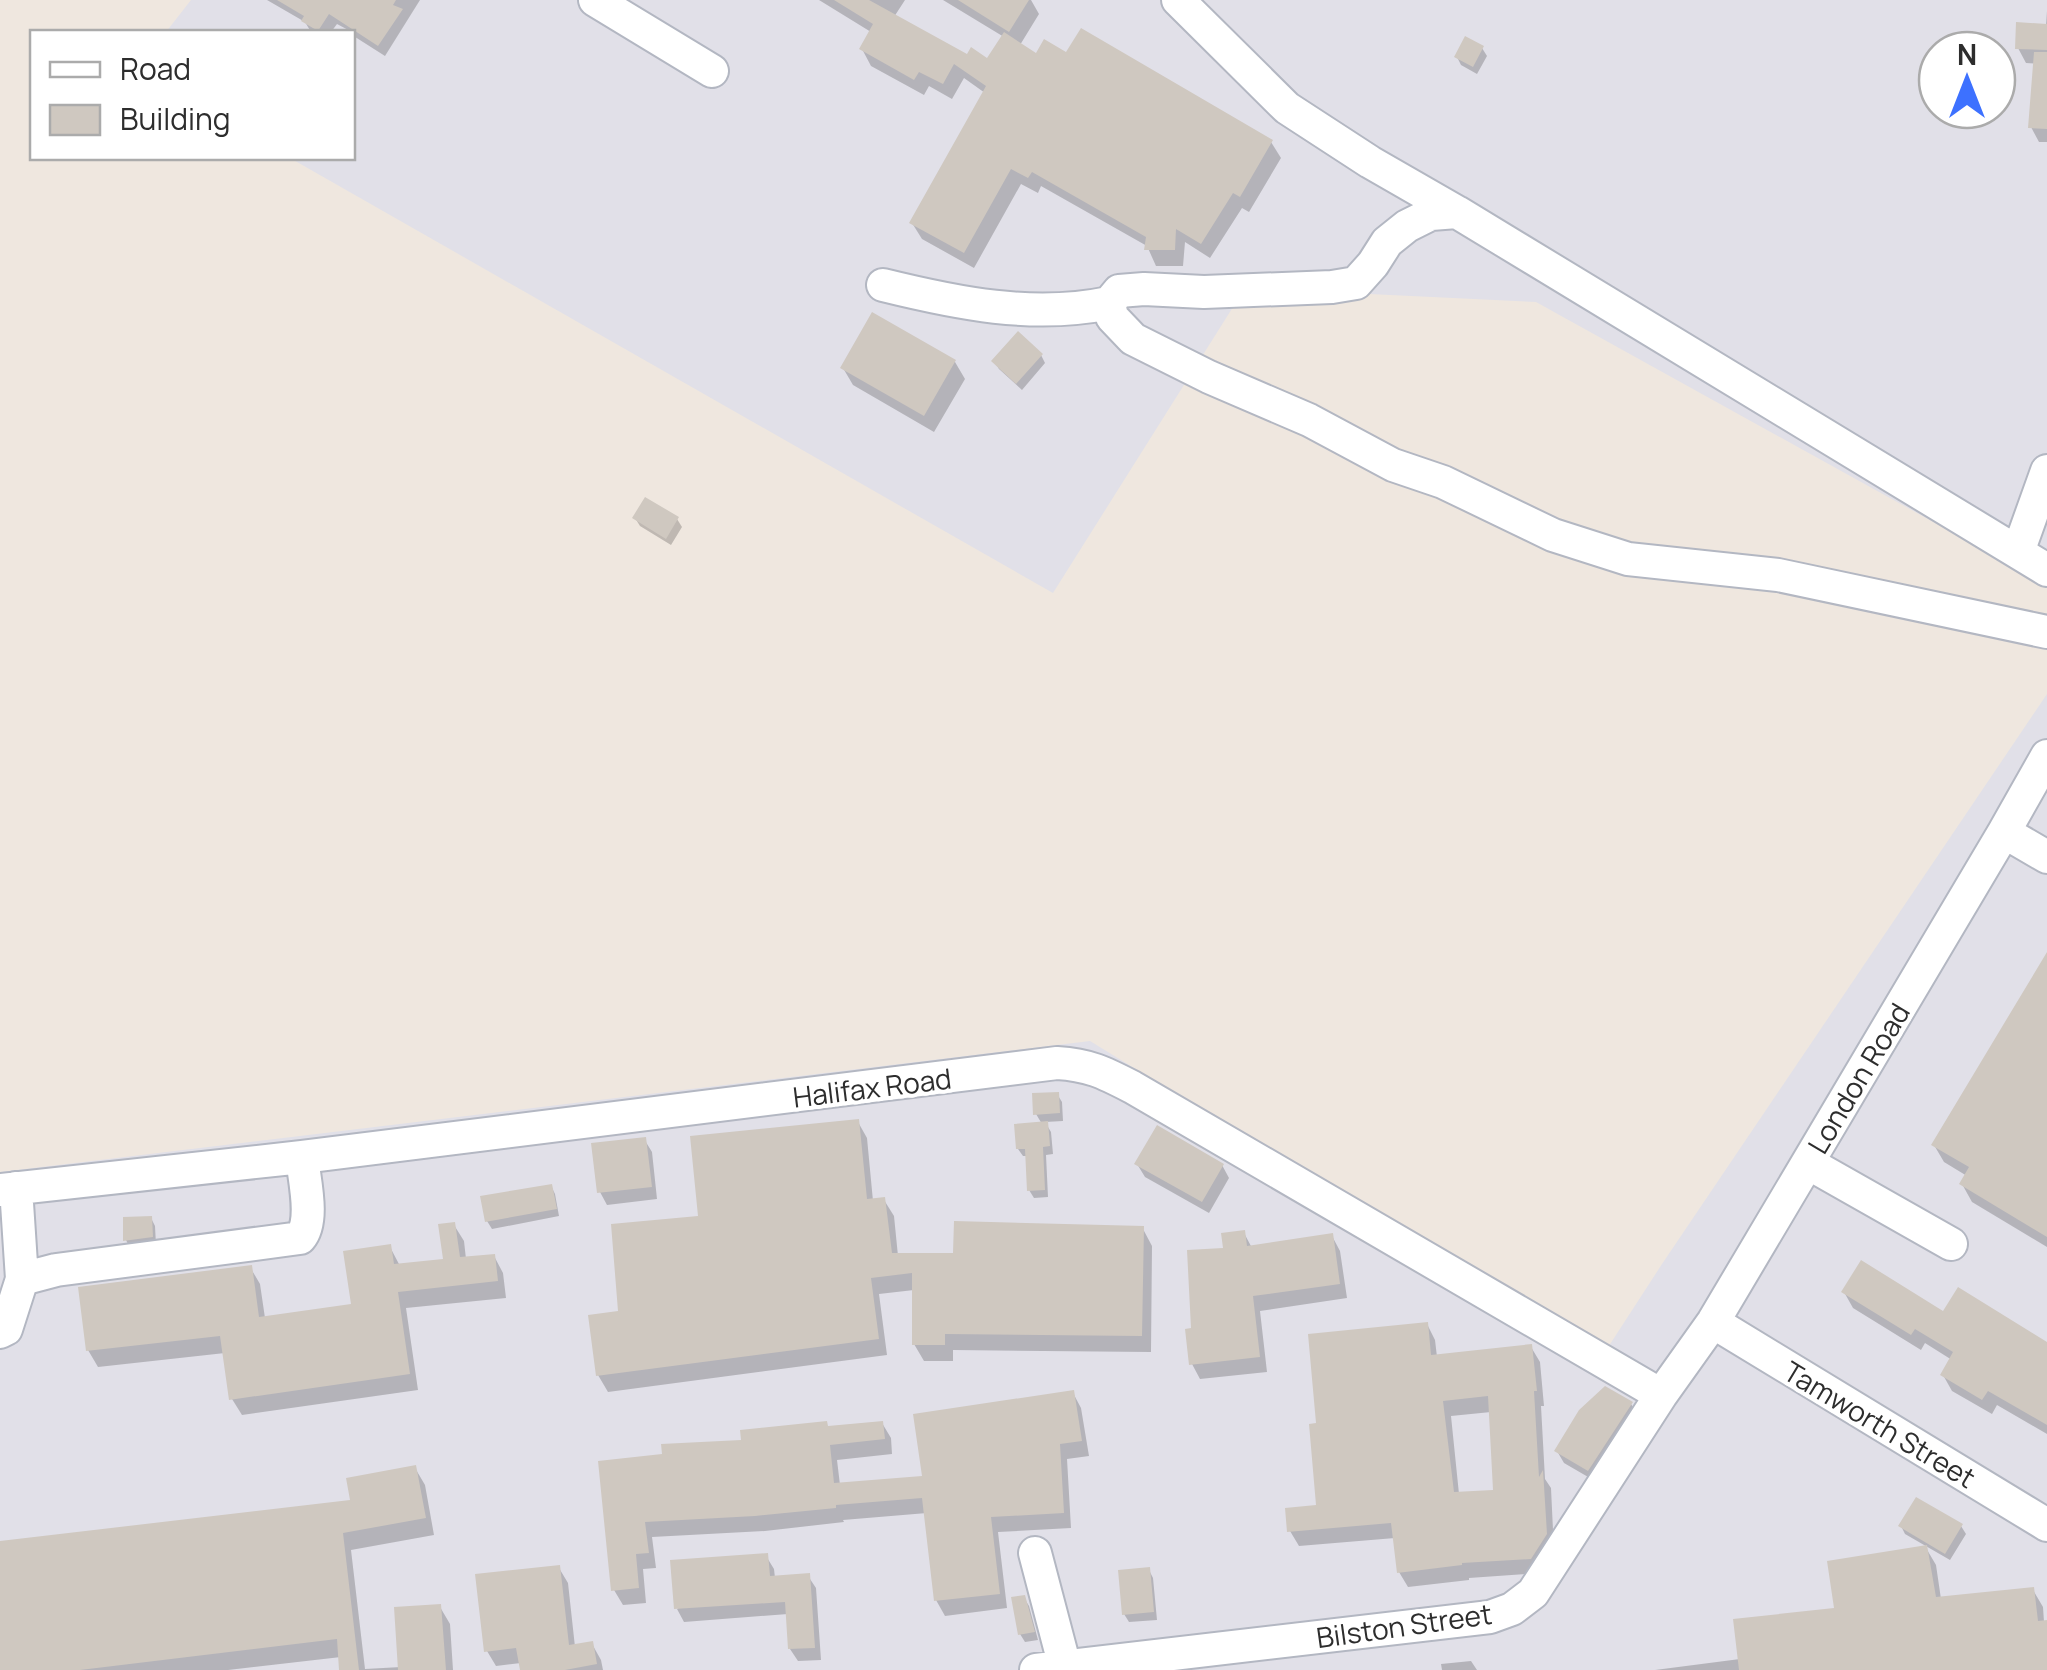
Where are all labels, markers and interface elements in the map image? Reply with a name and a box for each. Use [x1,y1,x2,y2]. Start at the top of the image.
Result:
legend [30,30,355,160]
north arrow [1917,30,2017,130]
text: N [1957,35,1977,73]
text: Road [120,48,191,89]
text: Building [120,98,231,139]
street label: London Road [1798,996,1918,1160]
street label: Halifax Road [790,1058,954,1116]
street label: Tamworth Street [1777,1352,1983,1496]
street label: Bilston Street [1314,1594,1494,1656]

